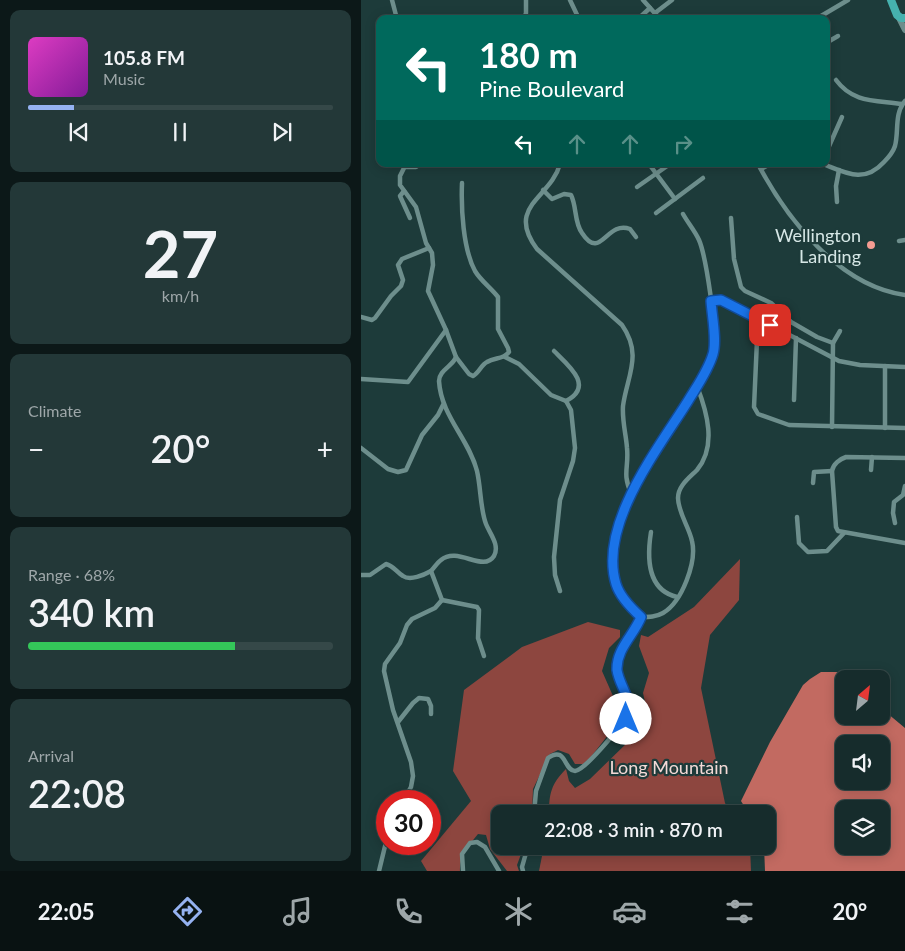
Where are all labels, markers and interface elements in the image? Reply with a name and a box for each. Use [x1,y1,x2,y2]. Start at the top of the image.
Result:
text: 180 m [479,33,578,75]
icon: left [396,35,461,100]
text: 105.8 FM [103,46,185,69]
text: Music [103,69,145,88]
text: Pine Boulevard [479,75,624,102]
icon: previous [65,118,93,146]
icon: pause [166,118,194,146]
icon: next [268,118,296,146]
icon: left [510,130,538,158]
icon: ahead [563,130,591,158]
icon: ahead [616,130,644,158]
icon: right [669,130,697,158]
text: 27 [143,214,218,292]
place label: Wellington Landing [775,224,861,267]
marker: Wellington Landing [865,239,877,251]
text: km/h [162,286,199,305]
pin [749,304,791,346]
icon: arrive [756,311,784,339]
text: Climate [28,401,81,420]
text: 20° [151,425,210,471]
text: − [28,432,44,466]
text: + [317,432,333,466]
text: Range · 68% [28,565,115,584]
text: 340 km [28,589,155,635]
north arrow [835,670,890,725]
map controls [835,670,890,855]
position arrow [599,692,651,744]
button: sound [835,735,890,790]
text: Arrival [28,746,74,765]
park label: Long Mountain [609,756,729,778]
text: 22:08 [28,770,126,816]
speed limit sign: 30 [376,790,441,855]
button: layers [835,800,890,855]
text: 22:08 · 3 min · 870 m [544,818,723,841]
icon: directions [170,894,205,929]
icon: music [280,894,315,929]
icon: phone [391,894,426,929]
icon: climate [501,894,536,929]
icon: car [612,894,647,929]
icon: filters [722,894,757,929]
text: 22:05 [38,898,94,925]
text: 20° [833,898,867,925]

